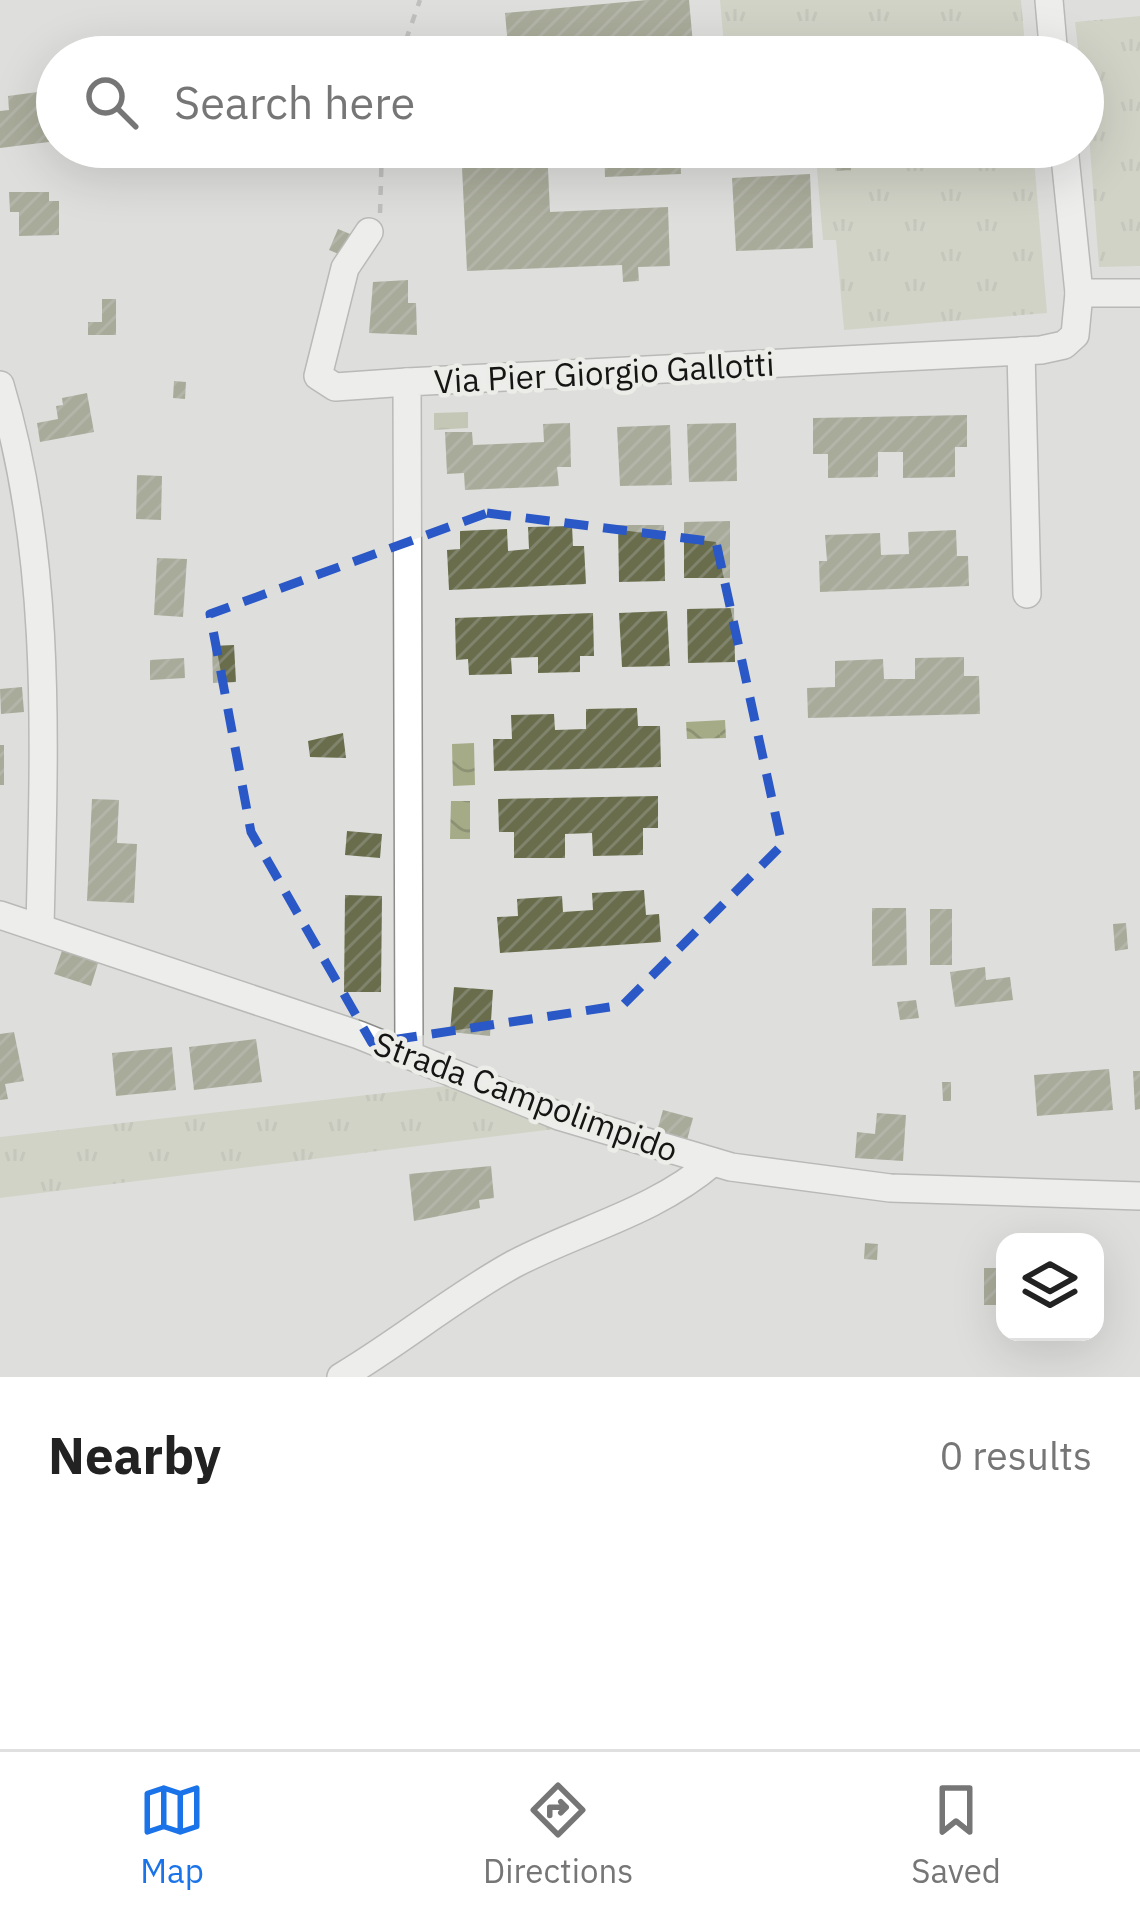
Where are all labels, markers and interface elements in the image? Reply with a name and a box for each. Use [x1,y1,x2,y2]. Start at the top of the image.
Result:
search box [36,36,1104,168]
icon: search [78,69,144,135]
text: Search here [174,73,415,131]
street label: Via Pier Giorgio Gallotti [433,342,775,402]
street label: Strada Campolimpido [368,1021,684,1171]
map controls [996,1233,1104,1341]
button: layers [996,1233,1104,1341]
text: Nearby [48,1422,221,1488]
text: 0 results [940,1430,1092,1481]
tab: Map [139,1777,205,1892]
tab: Directions [483,1777,633,1892]
tab: Saved [911,1777,1001,1892]

